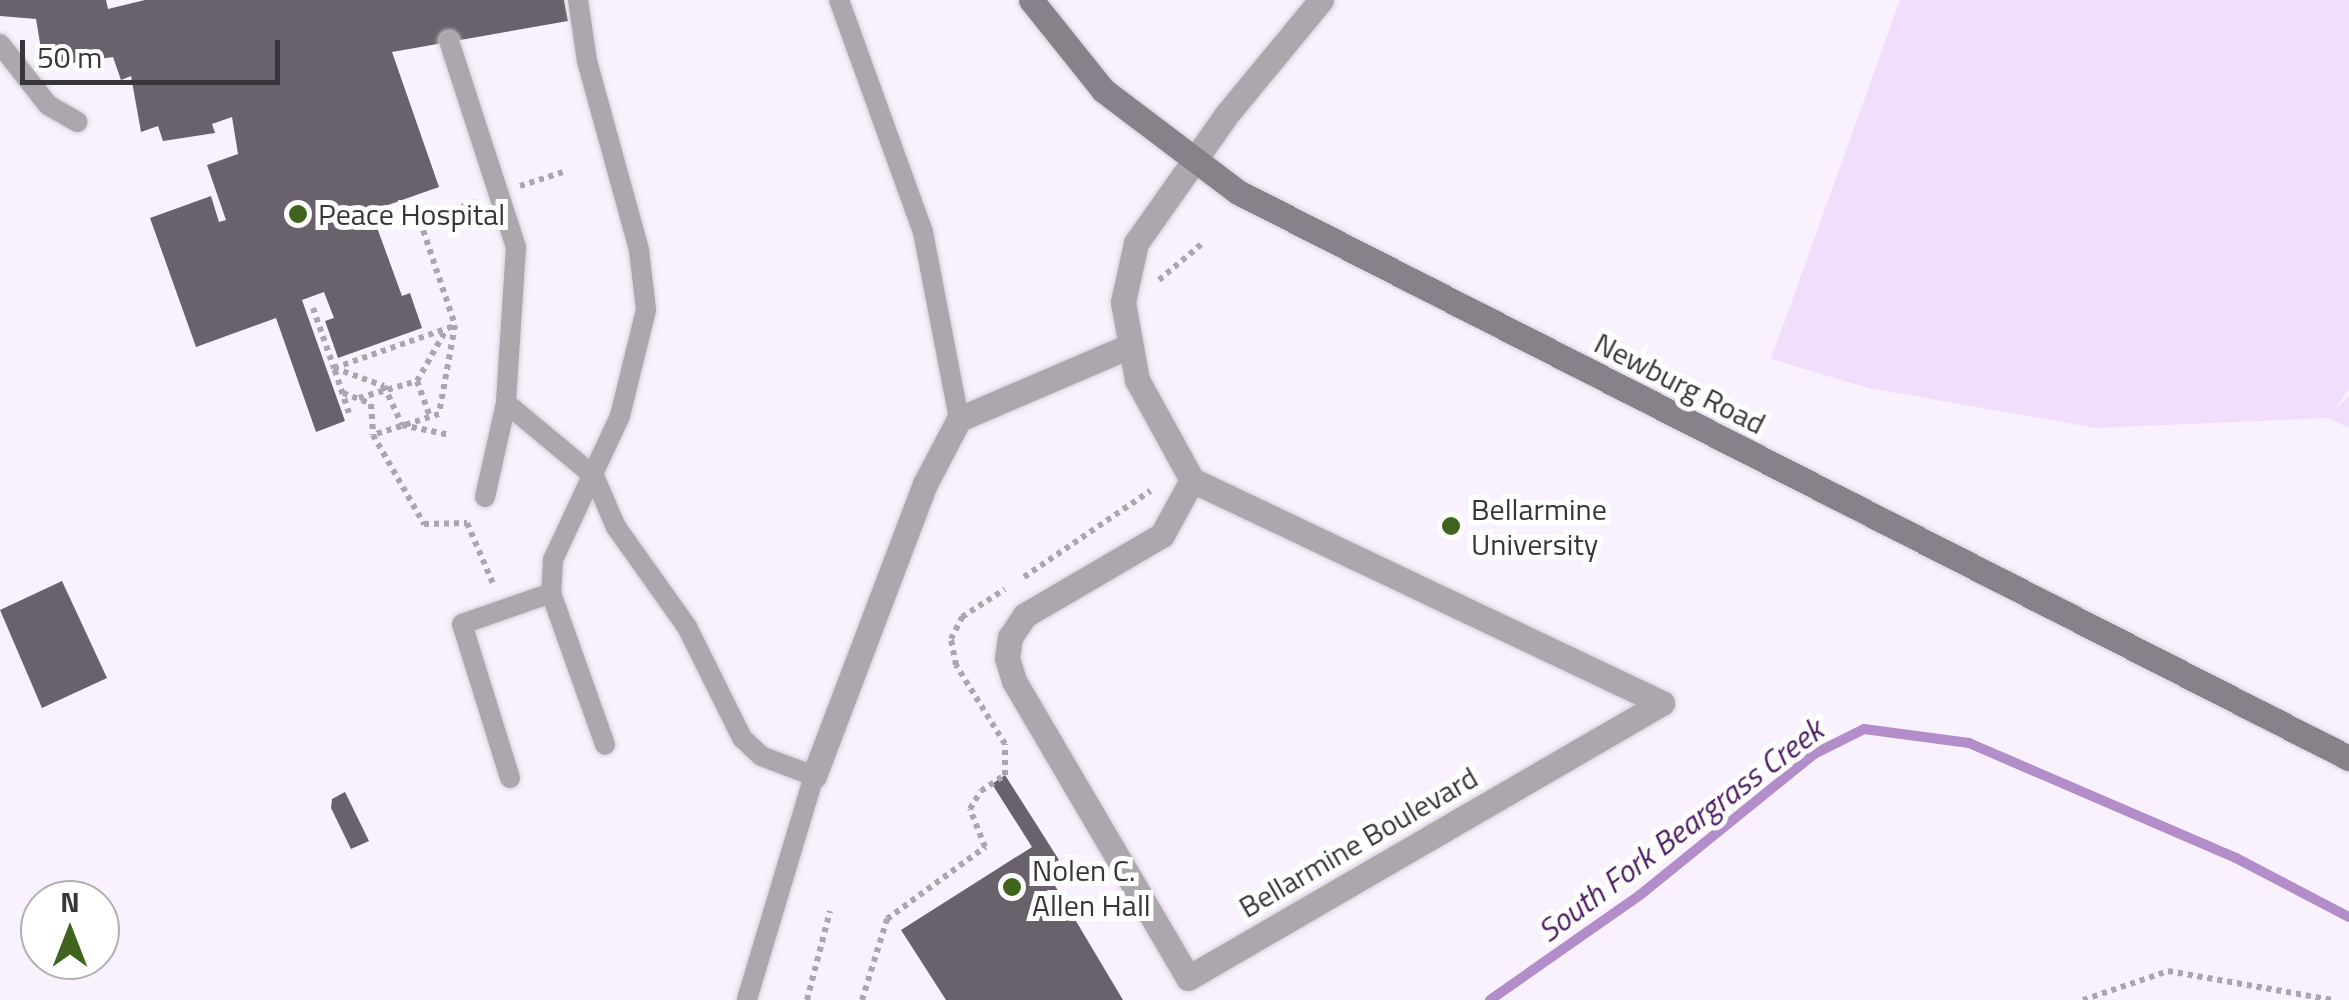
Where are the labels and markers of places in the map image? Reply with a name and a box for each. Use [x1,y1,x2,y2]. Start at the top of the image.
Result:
place label: Peace Hospital [318,196,505,232]
marker: Peace Hospital [287,203,309,225]
place label: Bellarmine University [1471,491,1607,562]
marker: Bellarmine University [1440,515,1462,537]
place label: Nolen C. Allen Hall [1032,852,1151,922]
marker: Nolen C. Allen Hall [1001,876,1023,898]

